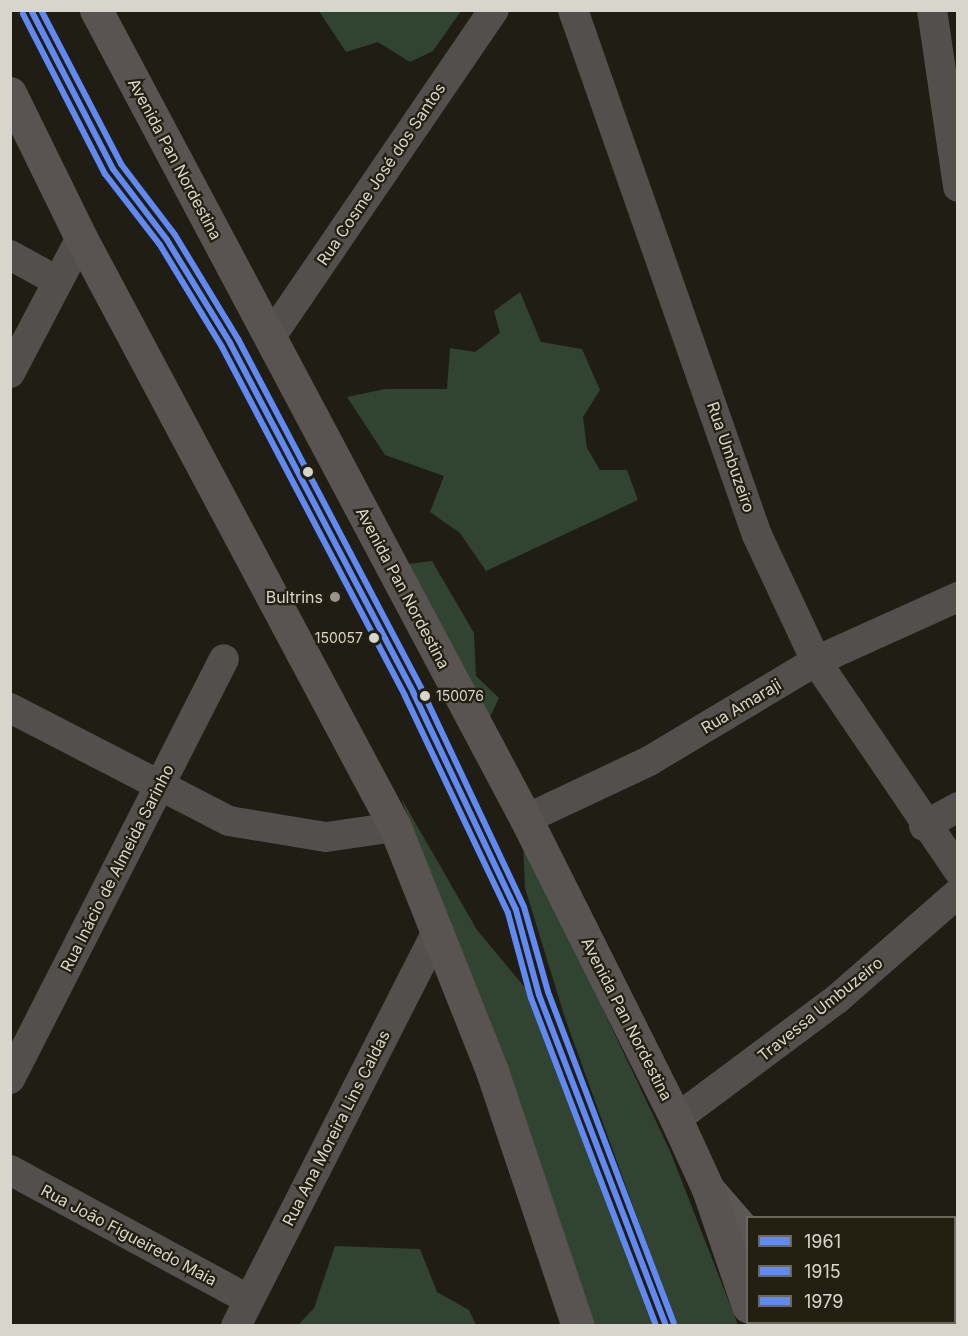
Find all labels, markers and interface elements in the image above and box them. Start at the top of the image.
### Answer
street label: Avenida Pan Nordestina [124,75,226,243]
street label: Rua Cosme José dos Santos [313,79,449,269]
street label: Rua Umbuzeiro [703,399,759,515]
unlabelled marker [302,466,314,478]
street label: Avenida Pan Nordestina [352,504,454,672]
place label: Bultrins [266,587,323,607]
marker: Bultrins [328,590,342,604]
place label: 150057 [315,630,363,646]
marker: 150057 [368,632,380,644]
street label: Rua Amaraji [697,675,785,737]
place label: 150076 [436,688,484,704]
marker: 150076 [419,690,431,702]
street label: Rua Inácio de Almeida Sarinho [56,761,178,975]
street label: Avenida Pan Nordestina [578,934,676,1104]
street label: Travessa Umbuzeiro [754,953,886,1065]
street label: Rua Ana Moreira Lins Caldas [278,1027,394,1229]
street label: Rua João Figueiredo Maia [38,1180,220,1290]
legend [746,1216,956,1324]
text: 1961 [804,1231,841,1252]
text: 1915 [804,1261,841,1282]
text: 1979 [804,1291,843,1312]

